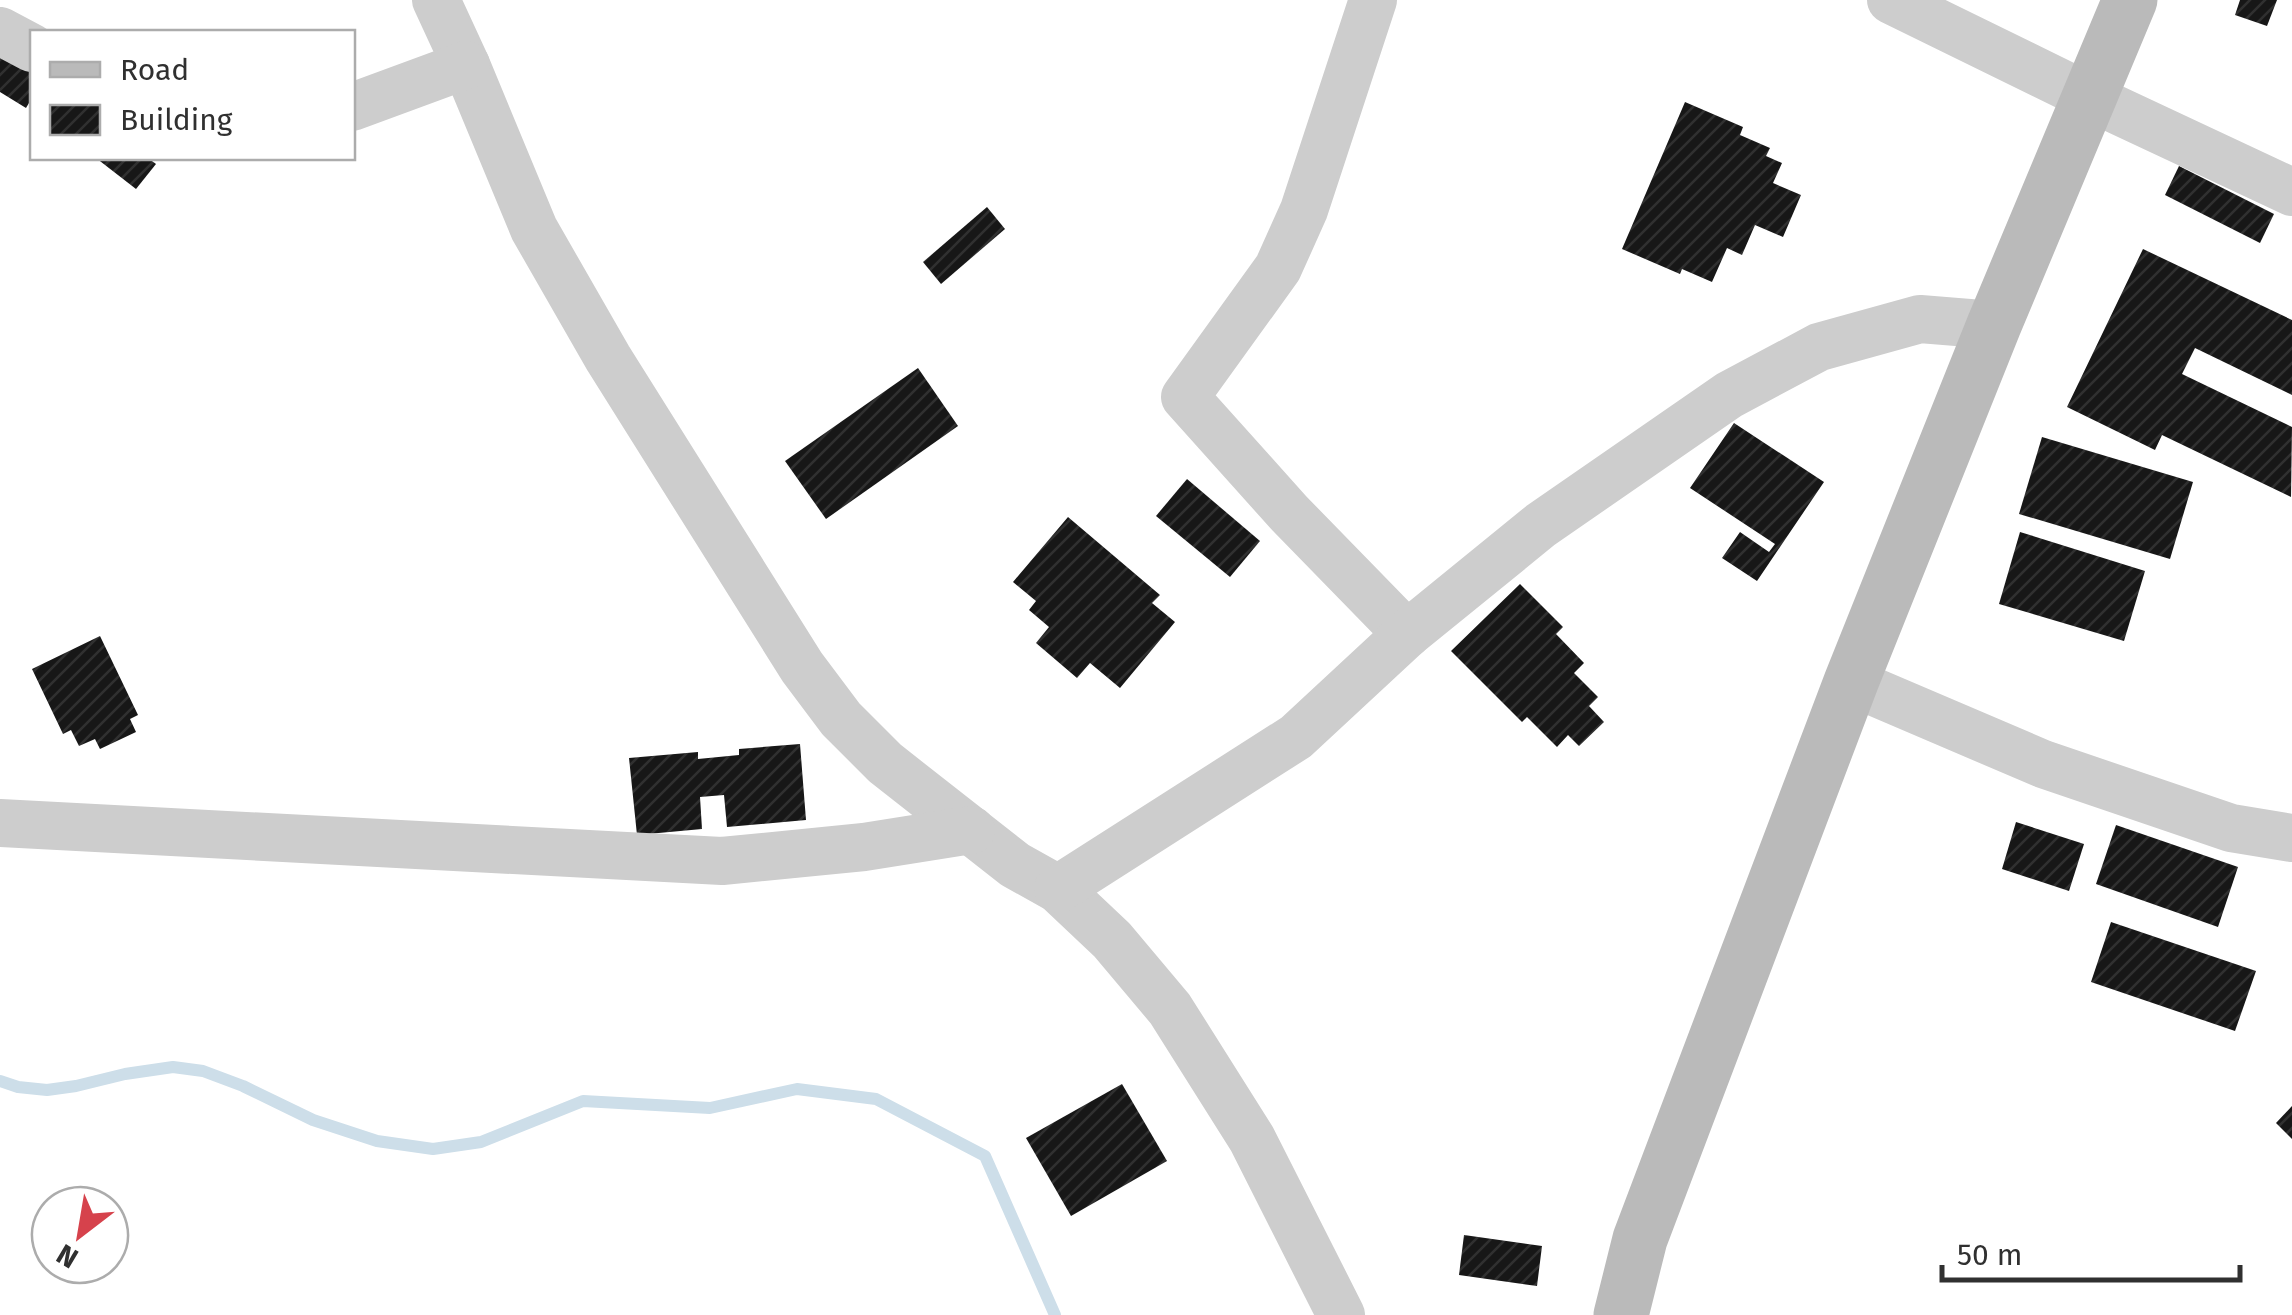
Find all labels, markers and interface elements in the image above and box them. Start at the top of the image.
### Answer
legend [30,30,355,160]
text: Road [120,52,189,88]
text: Building [120,102,233,138]
north arrow [30,1185,130,1285]
scale bar [1942,1220,2240,1282]
text: N [51,1237,84,1275]
text: 50 m [1957,1237,2022,1273]

